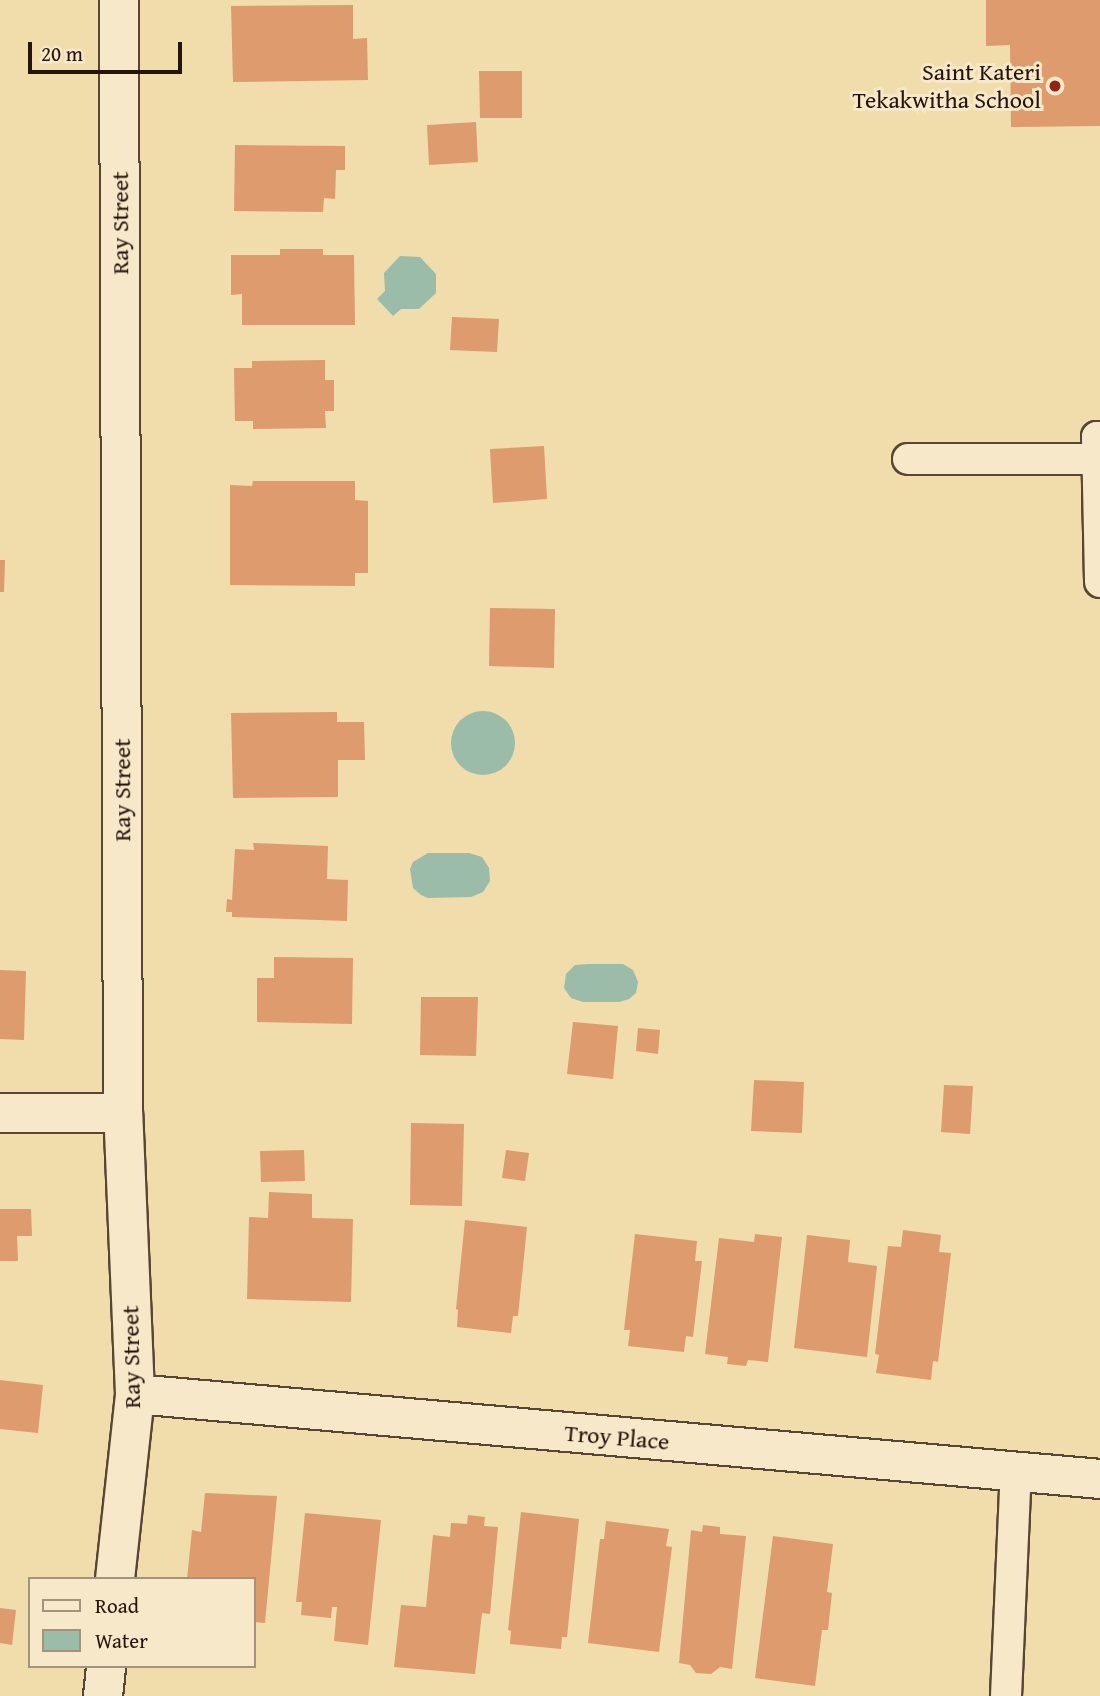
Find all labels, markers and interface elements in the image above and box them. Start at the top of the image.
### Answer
scale bar [32,28,186,72]
text: 20 m [41,38,83,69]
place label: Saint Kateri Tekakwitha School [852,58,1041,114]
marker: Saint Kateri Tekakwitha School [1047,78,1063,94]
street label: Ray Street [106,171,134,275]
street label: Ray Street [108,738,136,842]
street label: Ray Street [116,1305,146,1409]
street label: Troy Place [563,1418,671,1456]
legend [28,1577,256,1668]
text: Road [95,1590,139,1621]
text: Water [95,1625,148,1656]

